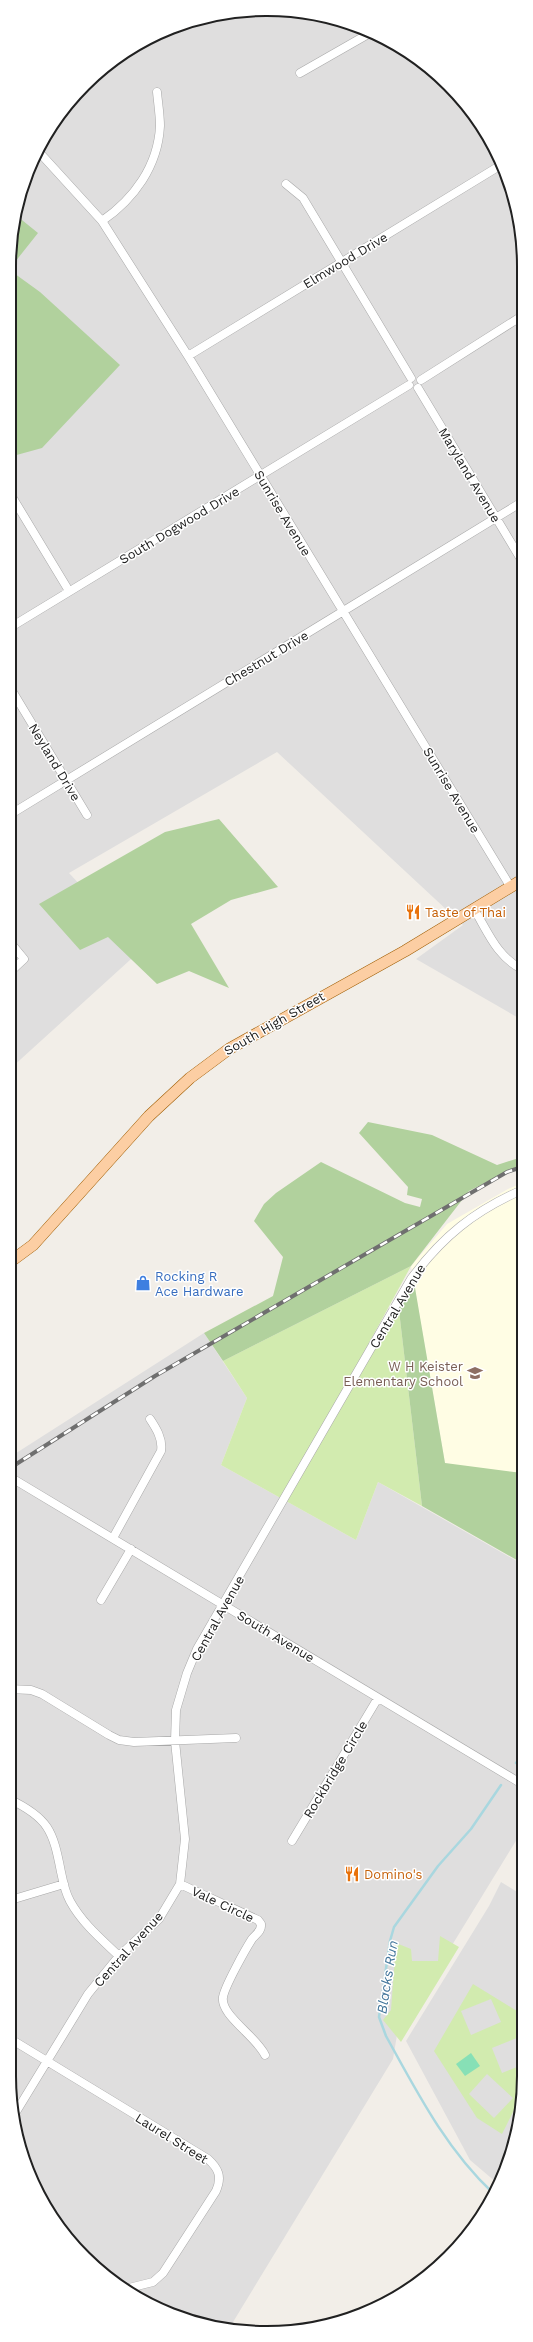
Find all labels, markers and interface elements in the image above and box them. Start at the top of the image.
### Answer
street label: Elmwood Drive [300,229,390,292]
street label: Maryland Avenue [435,425,504,525]
street label: Sunrise Avenue [251,468,314,559]
street label: South Dogwood Drive [117,484,242,567]
street label: Chestnut Drive [222,628,311,689]
street label: Neyland Drive [26,721,84,804]
street label: Sunrise Avenue [420,745,483,836]
restaurant icon: Taste of Thai [404,903,422,921]
place label: Taste of Thai [425,905,506,920]
street label: South High Street [221,988,328,1058]
street label: Central Avenue [366,1261,429,1351]
place label: Rocking R Ace Hardware [155,1269,243,1299]
shop icon: Rocking R Ace Hardware [134,1274,152,1292]
place label: W H Keister Elementary School [343,1359,463,1389]
school or university icon: W H Keister Elementary School [466,1364,484,1382]
street label: Central Avenue [188,1573,247,1664]
street label: South Avenue [234,1607,317,1665]
street label: Rockbridge Circle [300,1718,370,1821]
restaurant icon: Domino's [343,1865,361,1883]
place label: Domino's [364,1867,423,1882]
street label: Vale Circle [189,1883,256,1925]
street label: Central Avenue [91,1909,166,1990]
water label: Blacks Run [373,1939,401,2015]
street label: Laurel Street [133,2110,211,2167]

